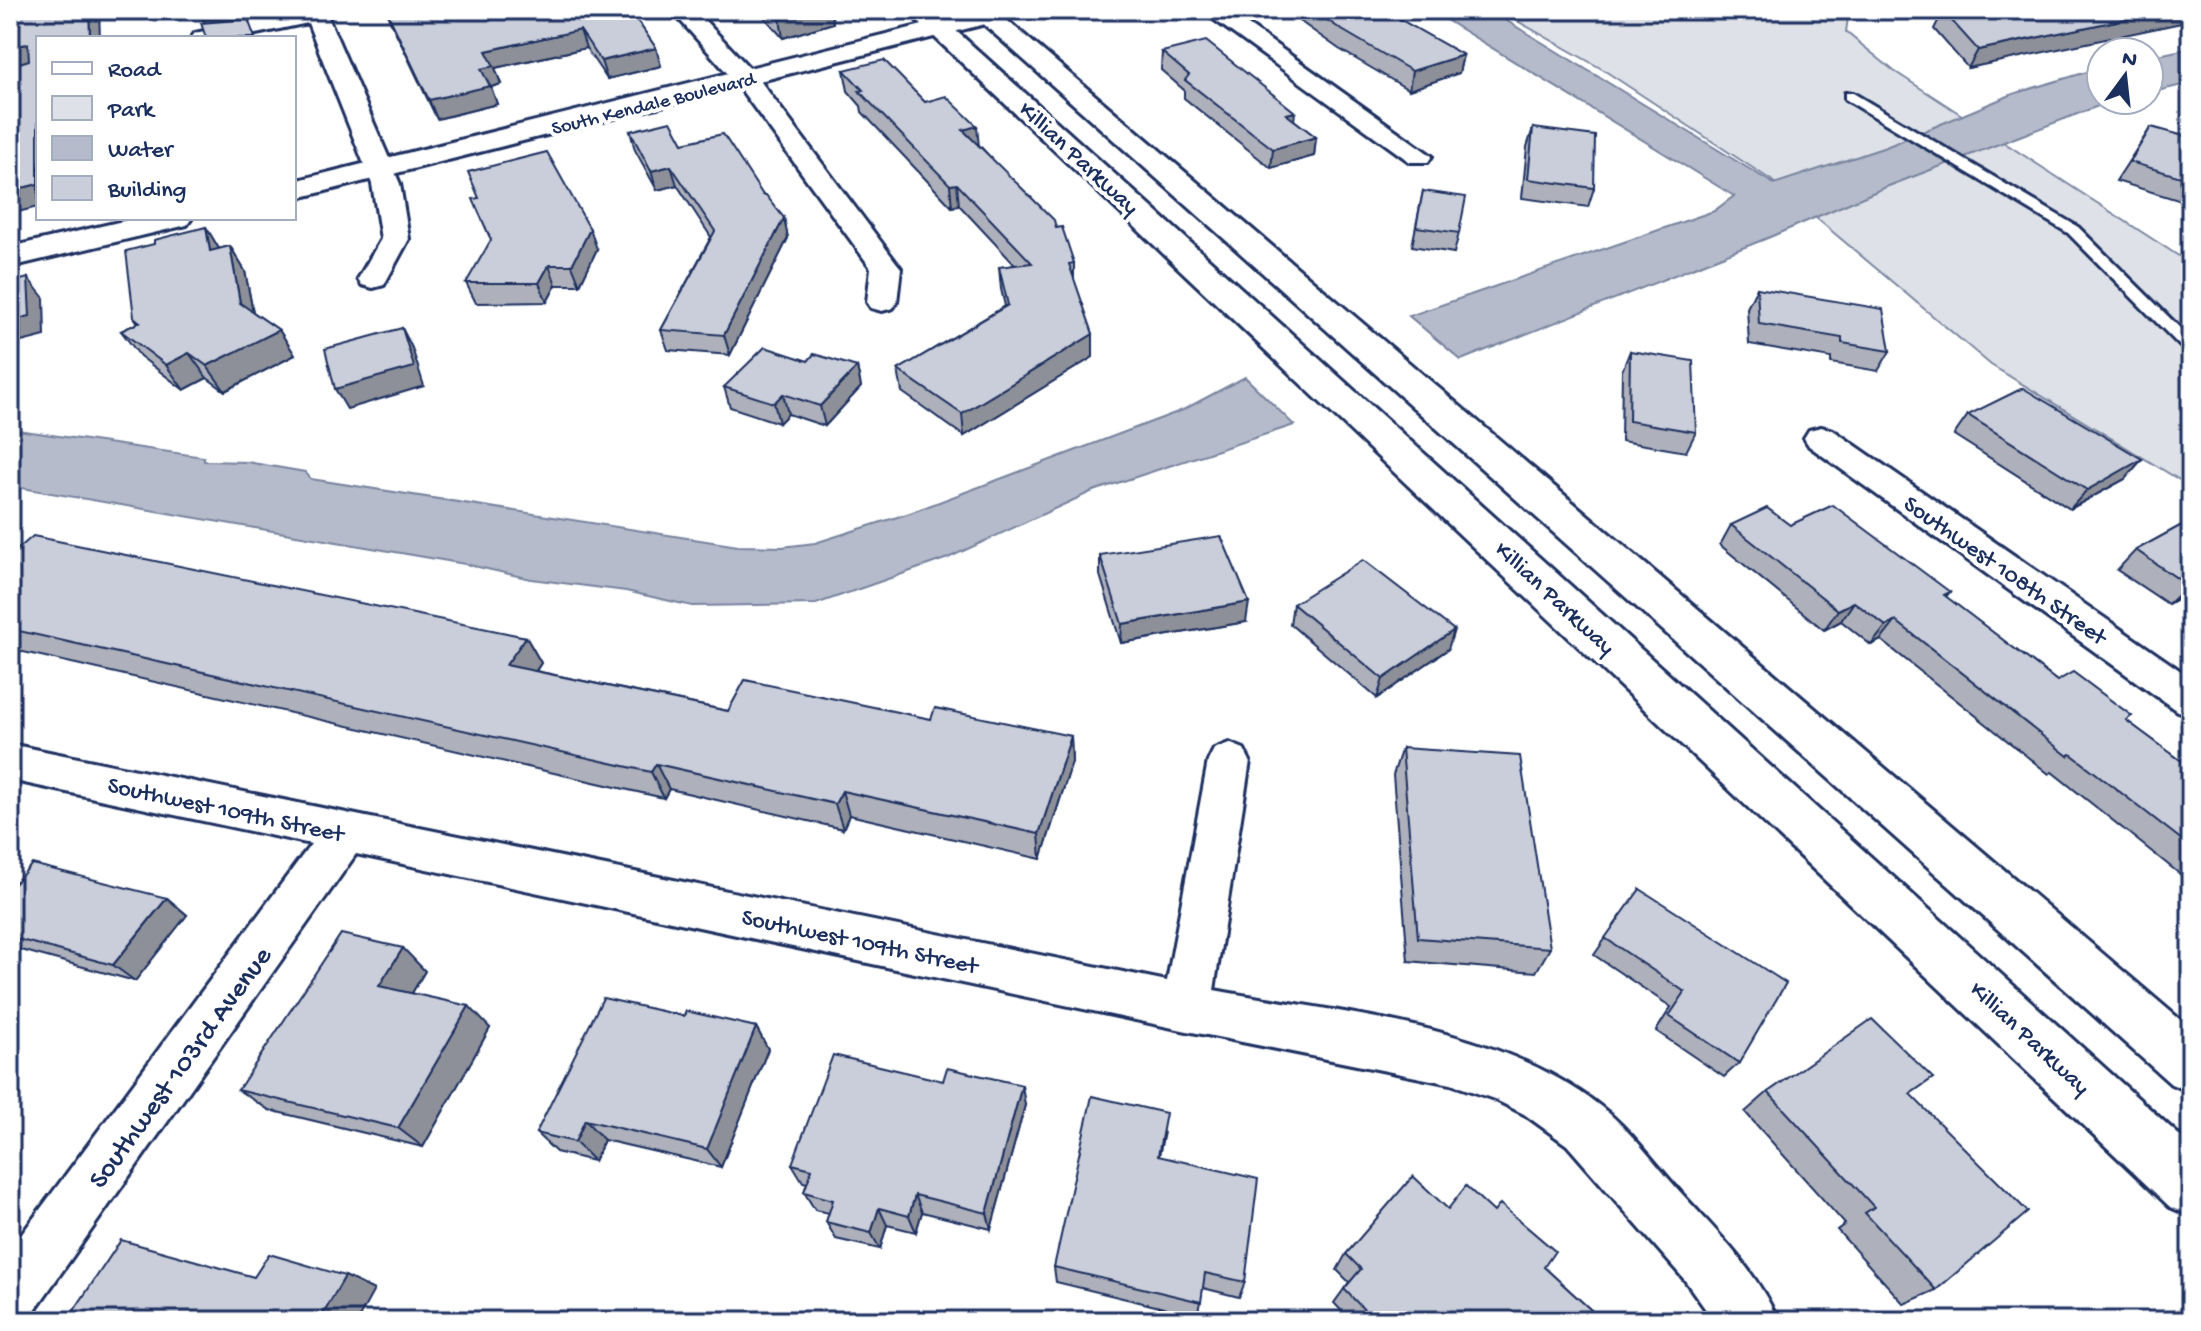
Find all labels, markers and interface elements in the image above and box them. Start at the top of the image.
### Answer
legend [36,36,296,220]
north arrow [2085,36,2165,116]
text: N [2119,46,2139,75]
text: Road [108,57,162,86]
street label: South Kendale Boulevard [550,68,760,142]
street label: Killian Parkway [1011,96,1144,223]
text: Park [107,97,156,126]
text: Water [108,137,175,166]
text: Building [107,177,186,206]
street label: Southwest 108th Street [1897,491,2113,654]
street label: Killian Parkway [1487,536,1620,663]
street label: Southwest 109th Street [105,772,348,851]
street label: Southwest 109th Street [739,904,982,983]
street label: Southwest 103rd Avenue [83,941,281,1196]
street label: Killian Parkway [1962,976,2095,1103]

